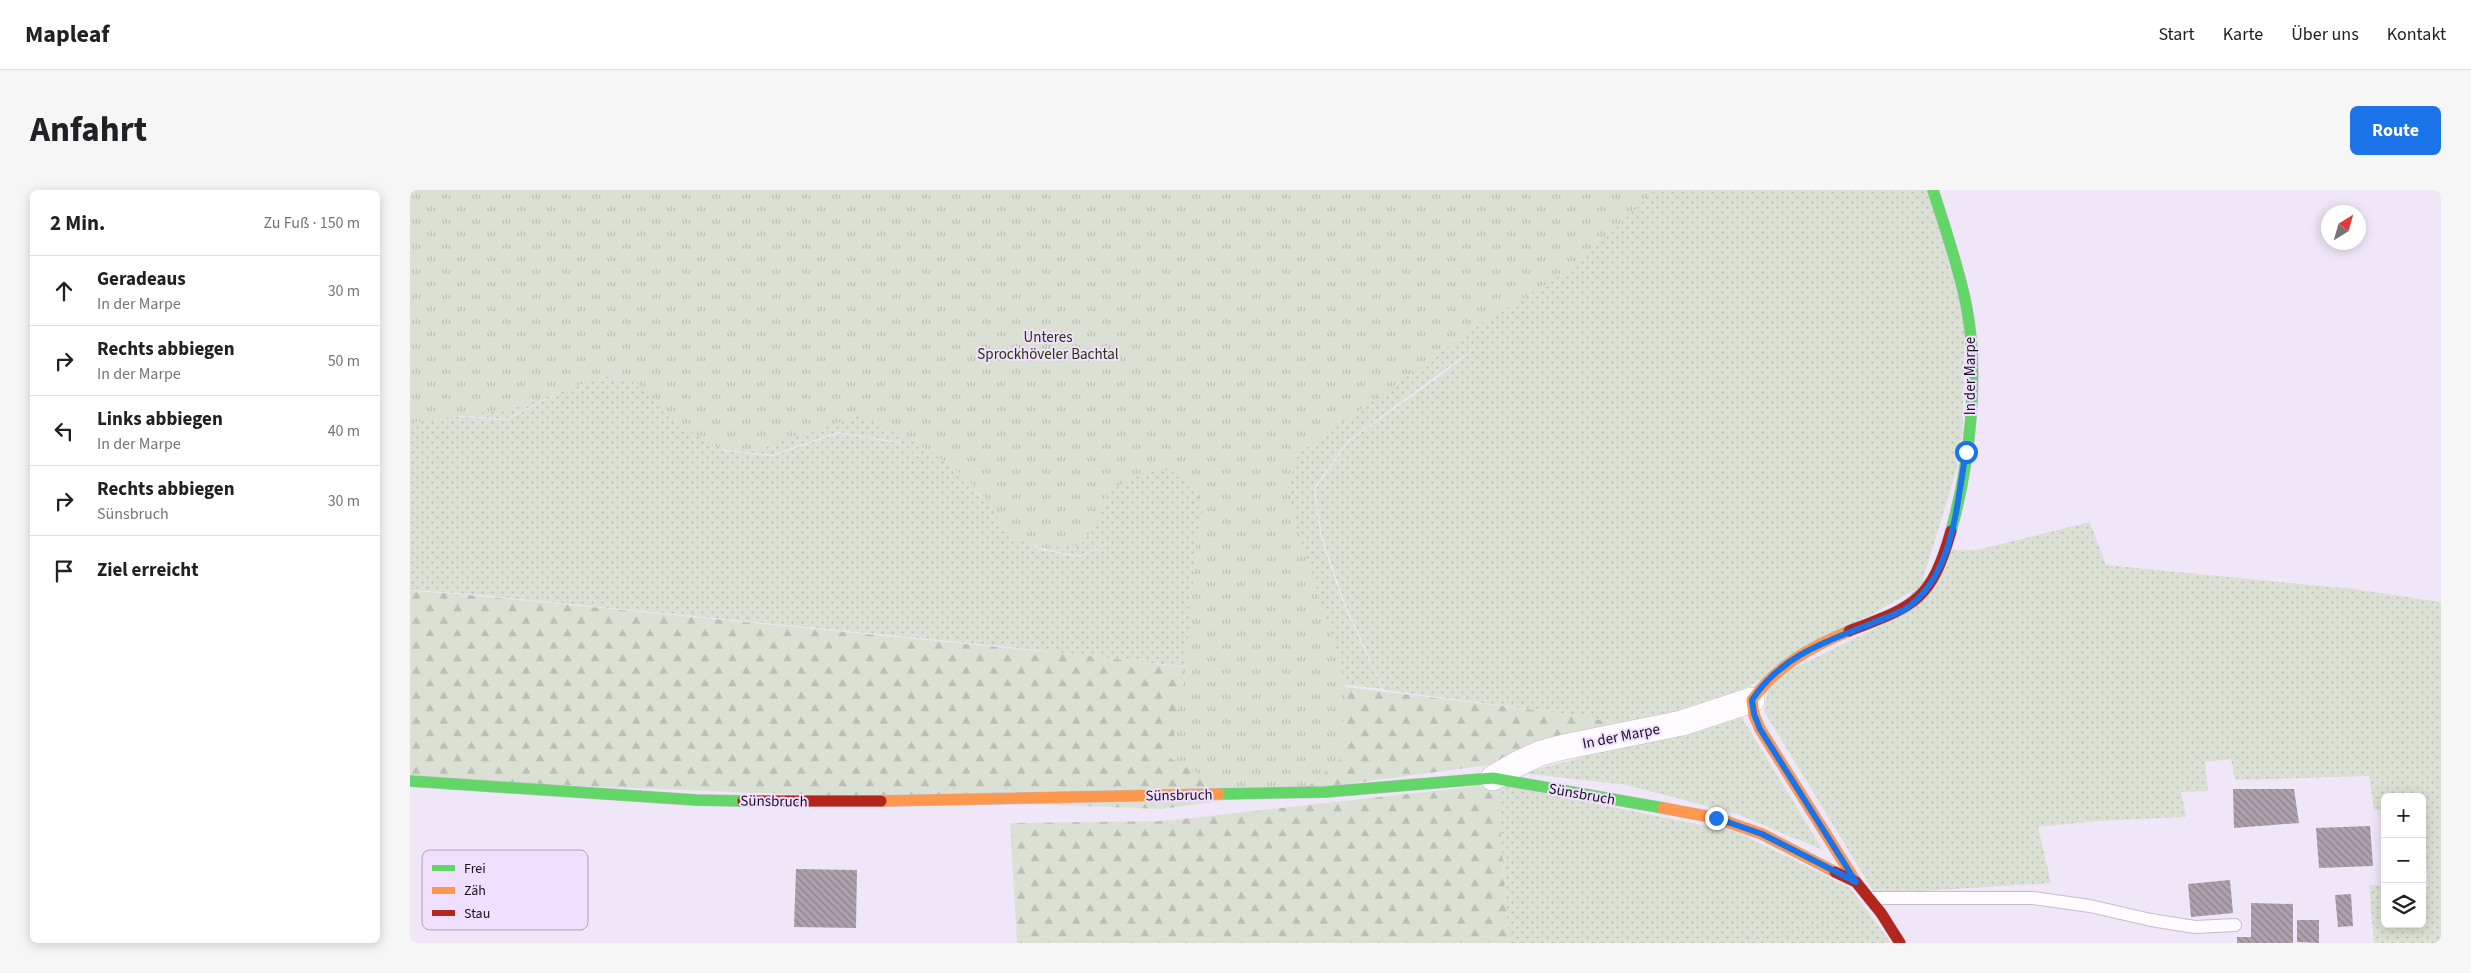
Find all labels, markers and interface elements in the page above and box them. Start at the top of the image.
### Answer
text: Mapleaf [25,17,110,52]
text: Start [2158,22,2195,47]
text: Karte [2223,22,2263,47]
text: Über uns [2291,22,2359,47]
text: Kontakt [2387,22,2446,47]
text: Anfahrt [30,105,147,155]
button: Route [2350,106,2441,155]
north arrow [2321,205,2366,250]
text: 2 Min. [50,208,105,238]
text: Zu Fuß · 150 m [264,212,360,234]
text: Geradeaus [97,266,186,293]
icon: ahead [50,277,78,305]
text: 30 m [328,280,360,302]
text: In der Marpe [97,293,181,315]
park label: Unteres Sprockhöveler Bachtal [977,327,1119,365]
text: Rechts abbiegen [97,336,235,363]
street label: In der Marpe [1960,337,1981,415]
icon: right [50,347,78,375]
text: 50 m [328,350,360,372]
text: In der Marpe [97,363,181,385]
text: Links abbiegen [97,406,223,433]
icon: left [50,417,78,445]
text: 40 m [328,420,360,442]
text: In der Marpe [97,433,181,455]
route start [1955,441,1978,464]
text: Rechts abbiegen [97,476,235,503]
icon: right [50,487,78,515]
text: 30 m [328,490,360,512]
text: Sünsbruch [97,503,169,525]
icon: arrive [50,557,78,585]
text: Ziel erreicht [97,557,198,584]
street label: In der Marpe [1581,719,1662,754]
street label: Sünsbruch [1547,778,1617,811]
street label: Sünsbruch [1145,784,1213,807]
street label: Sünsbruch [740,790,808,813]
map controls [2381,793,2426,928]
button: + [2381,793,2426,838]
route end [1705,807,1728,830]
button: − [2381,838,2426,883]
legend [422,850,588,930]
text: Frei [464,859,486,879]
text: Zäh [464,881,486,901]
button: layers [2381,883,2426,928]
text: Stau [464,904,490,924]

